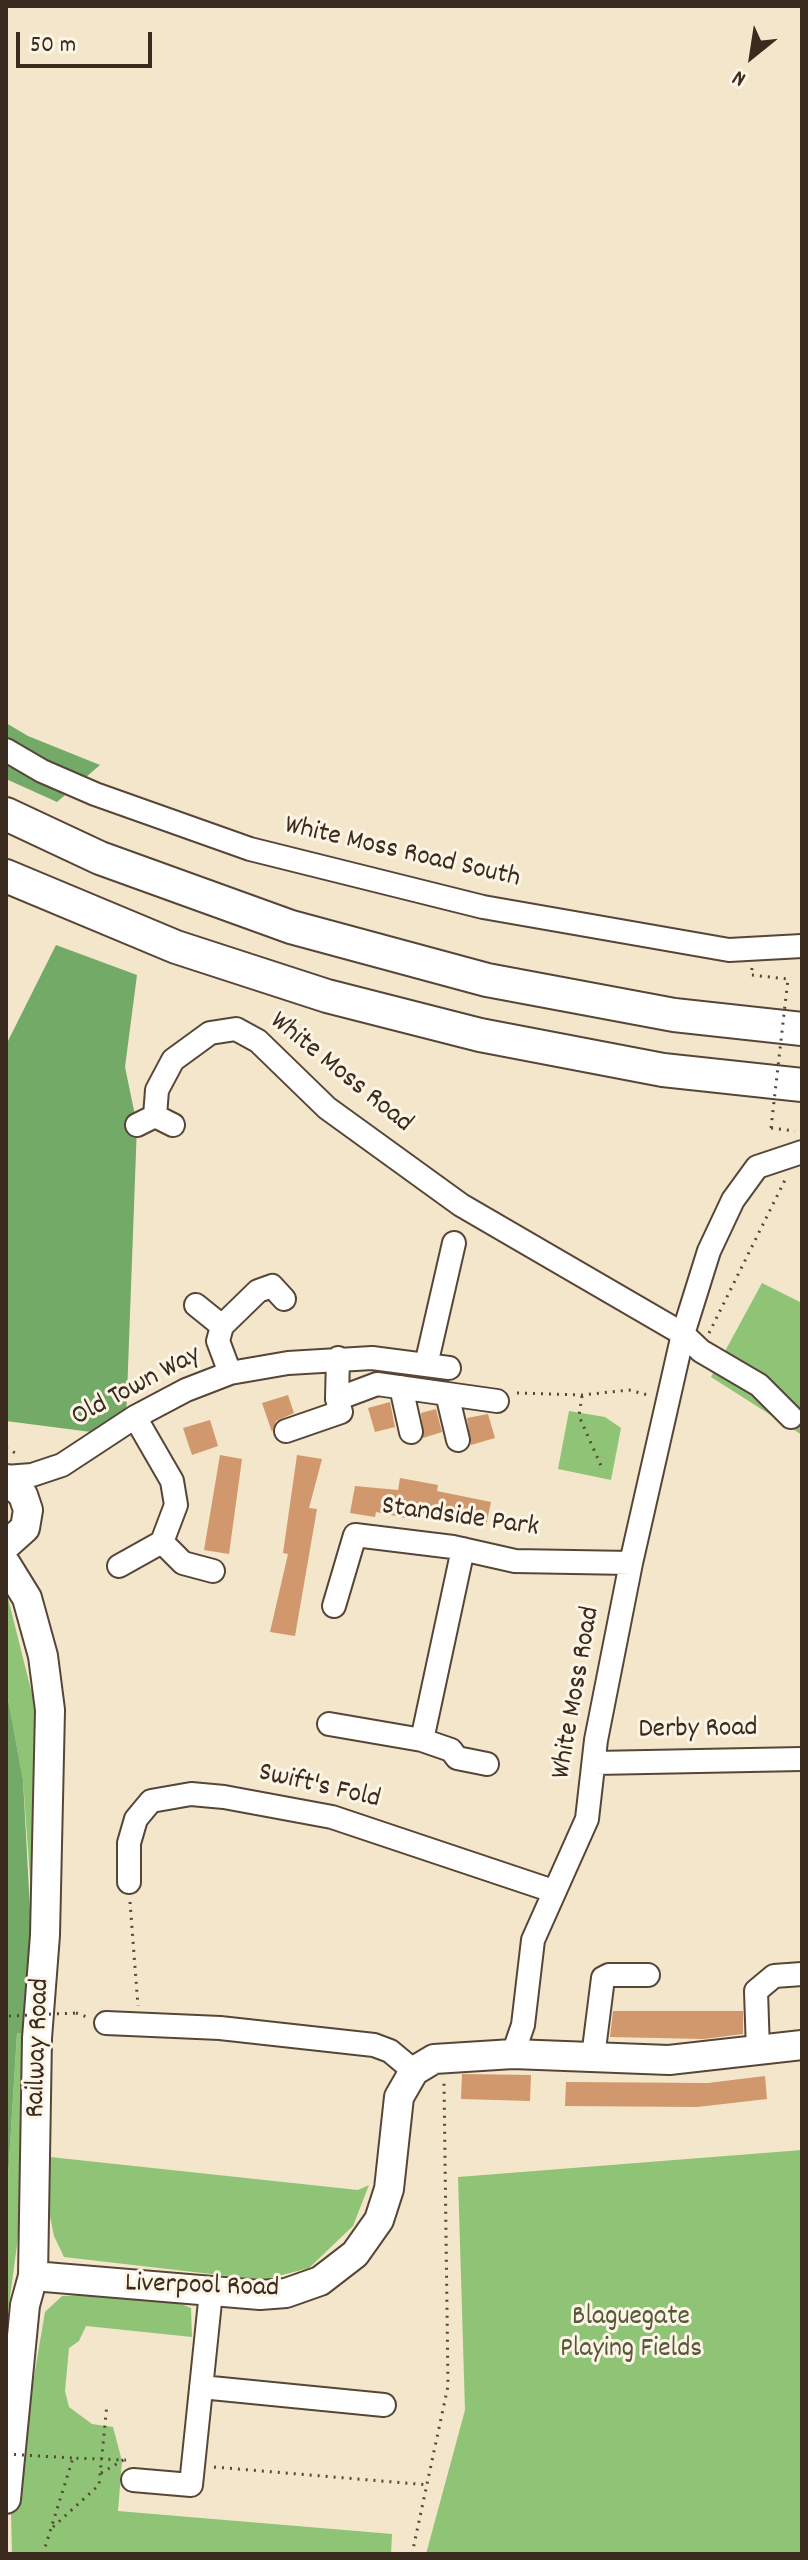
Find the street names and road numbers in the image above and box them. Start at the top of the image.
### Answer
street label: White Moss Road South [281,811,523,897]
street label: White Moss Road [262,1006,418,1142]
street label: Old Town Way [67,1340,207,1436]
street label: Standside Park [379,1491,541,1547]
street label: White Moss Road [546,1604,610,1782]
street label: Derby Road [638,1713,758,1749]
street label: Swift's Fold [255,1758,383,1818]
street label: Railway Road [21,1978,59,2118]
street label: Liverpool Road [124,2269,280,2307]

